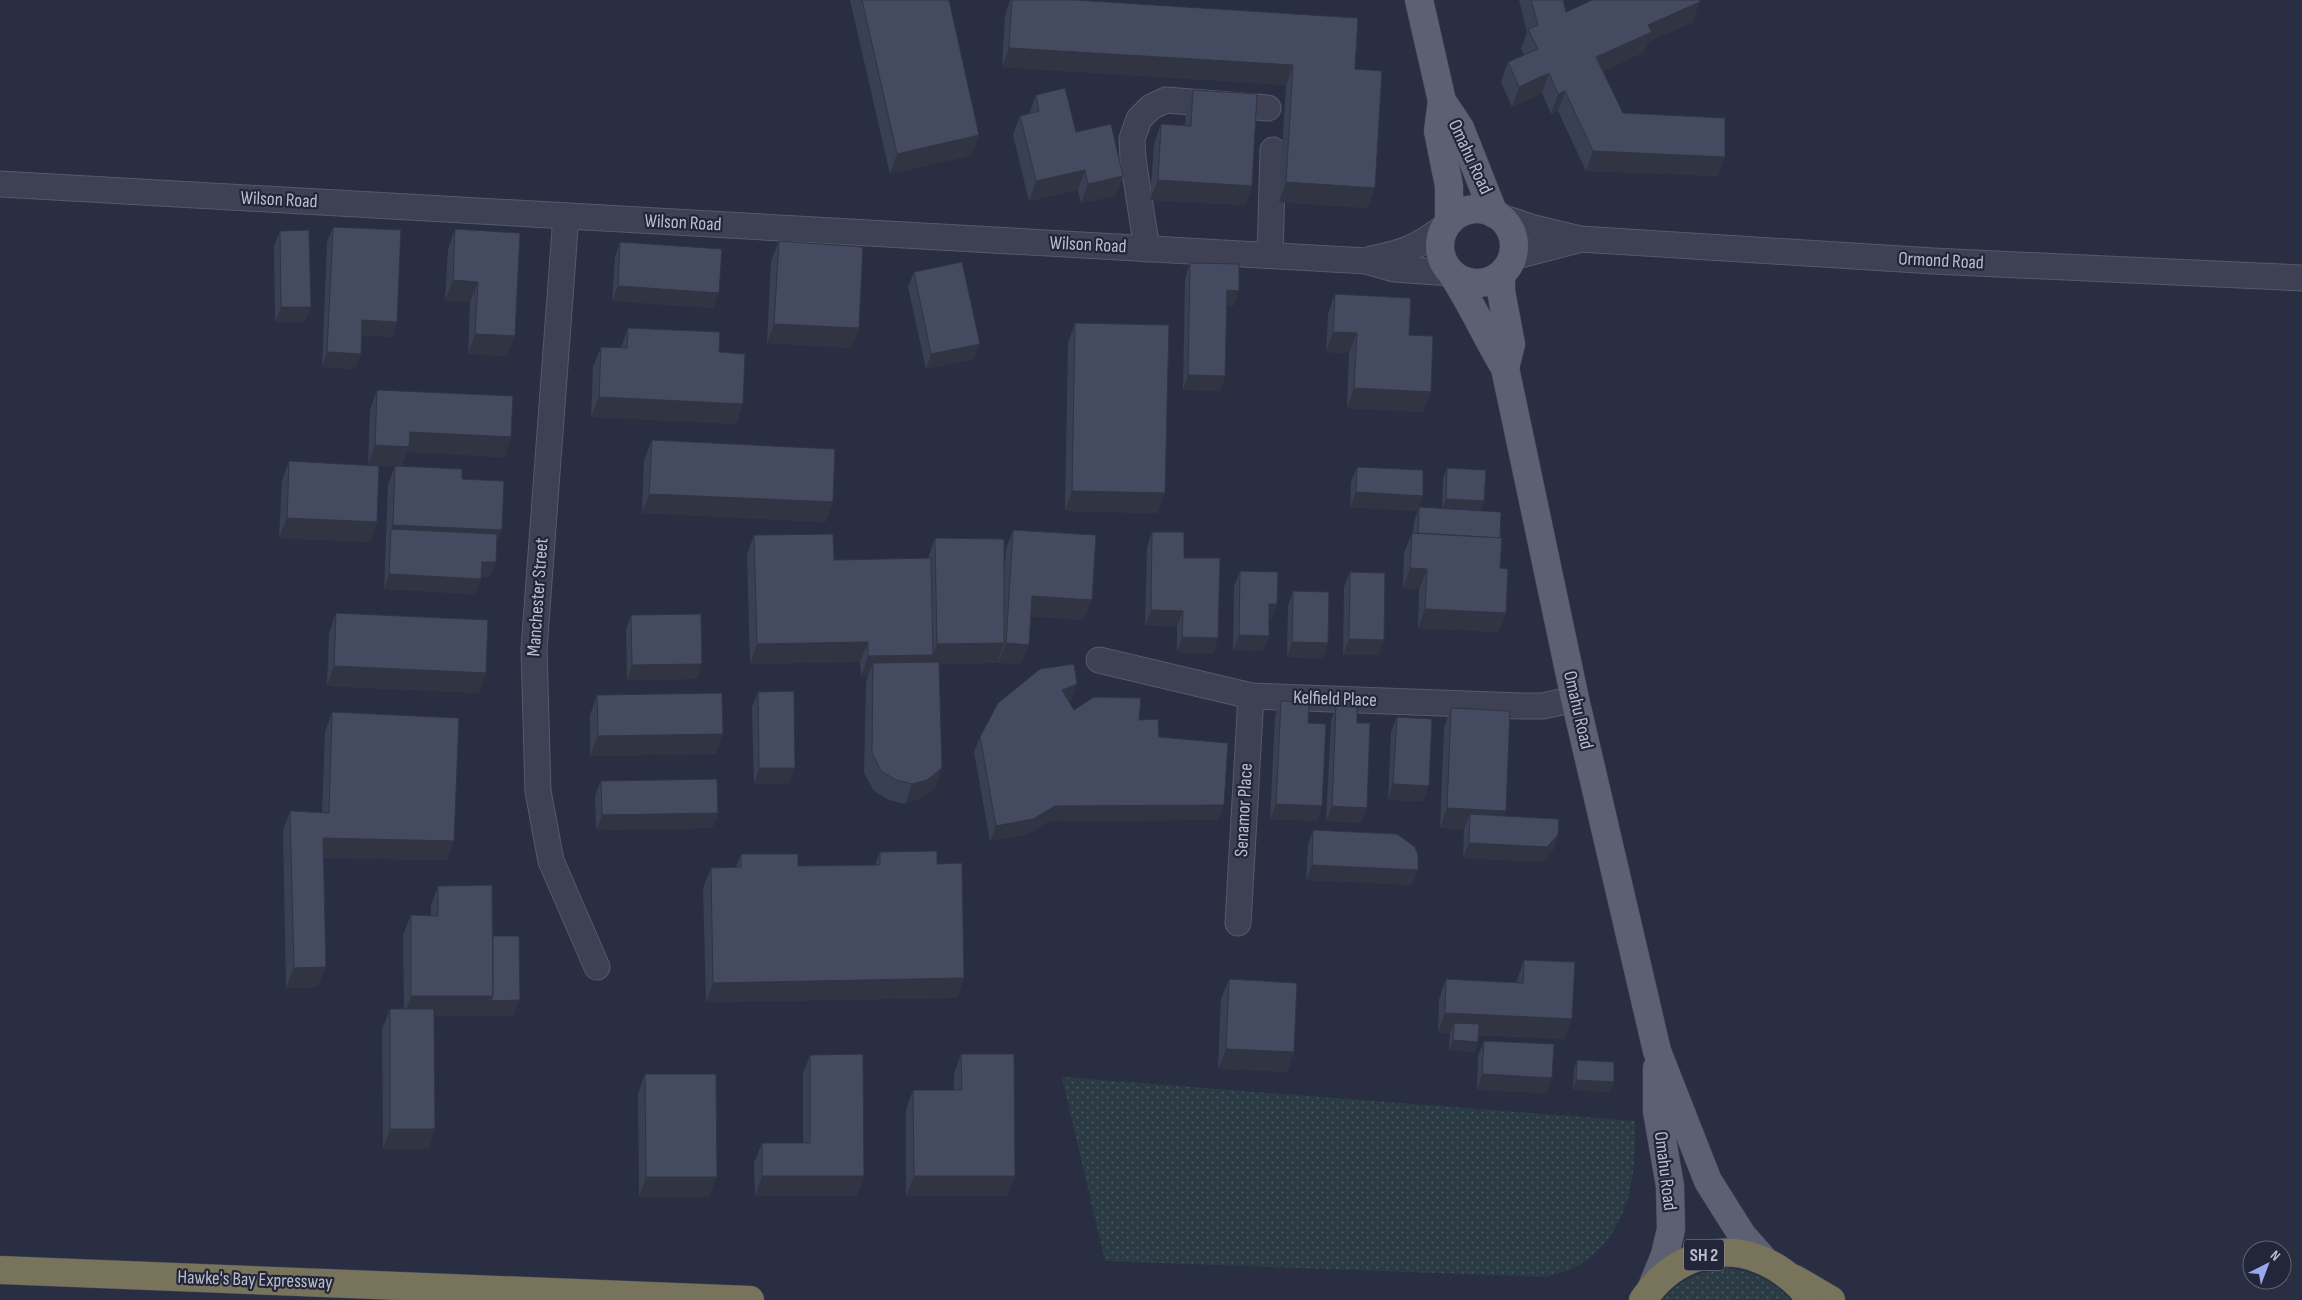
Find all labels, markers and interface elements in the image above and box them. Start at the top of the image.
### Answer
street label: Omahu Road [1443,116,1497,198]
street label: Wilson Road [240,187,318,213]
street label: Wilson Road [644,210,722,236]
street label: Wilson Road [1049,232,1127,258]
street label: Ormond Road [1898,247,1984,275]
street label: Manchester Street [522,537,554,657]
street label: Omahu Road [1558,669,1598,751]
street label: Kelfield Place [1293,686,1377,712]
street label: Senamor Place [1230,763,1258,857]
street label: Omahu Road [1649,1130,1681,1212]
road number: SH 2 [1684,1240,1724,1270]
north arrow [2242,1240,2292,1290]
text: N [2267,1247,2284,1265]
street label: Hawke's Bay Expressway [177,1266,334,1294]

